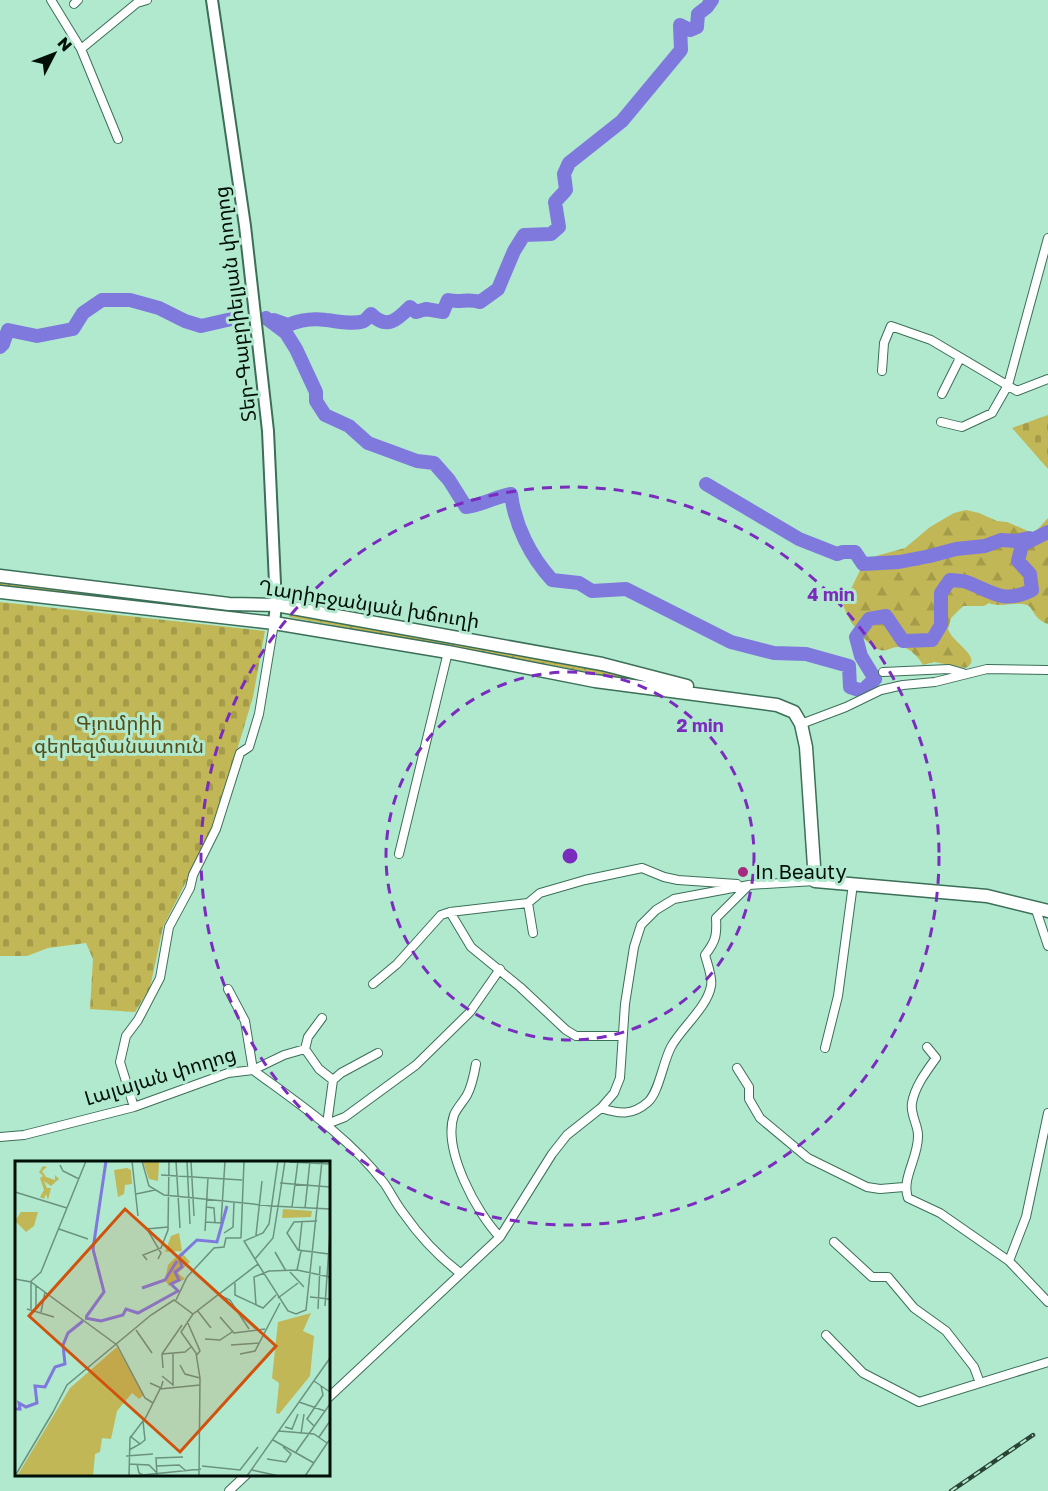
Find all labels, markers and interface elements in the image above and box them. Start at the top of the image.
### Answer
north arrow [24,24,84,84]
text: N [54,33,77,55]
street label: Տեր-Գաբրիելյան փողոց [208,185,261,423]
street label: Ղարիբջանյան խճուղի [257,574,481,633]
text: 4 min [807,583,855,605]
park label: Գյումրիի գերեզմանատուն [34,710,204,758]
text: 2 min [676,714,724,736]
centre of rings [560,846,580,866]
place label: In Beauty [755,859,847,883]
marker: In Beauty [736,865,750,879]
street label: Լալայան փողոց [81,1041,239,1110]
inset map [15,1161,330,1476]

